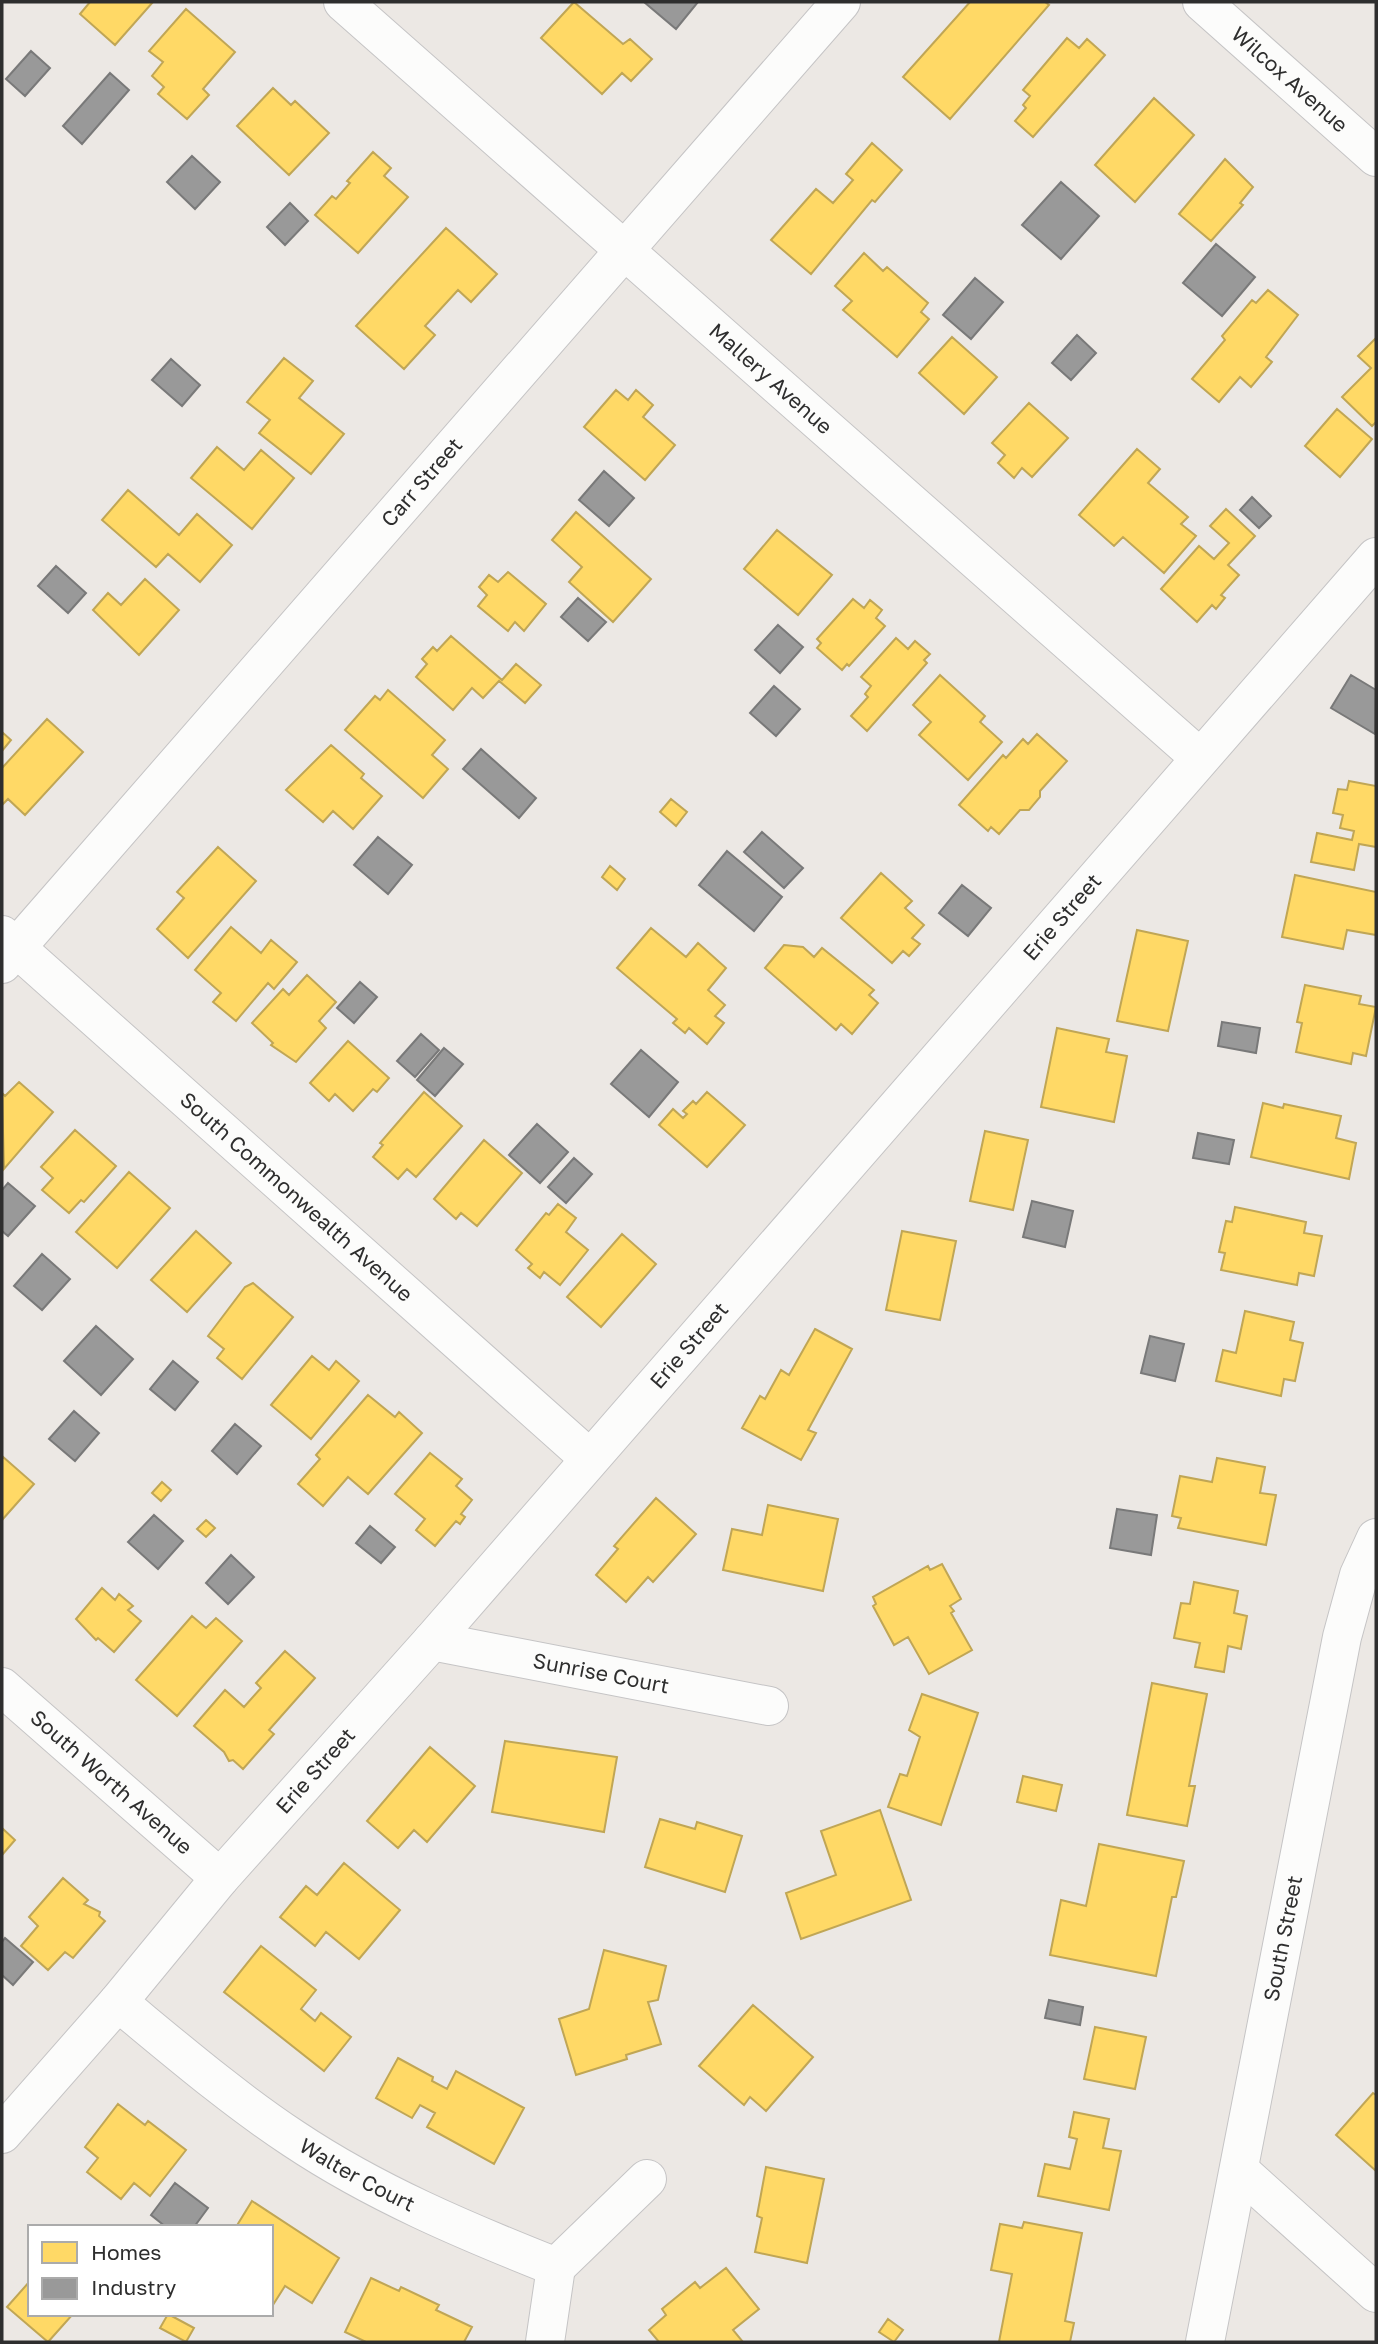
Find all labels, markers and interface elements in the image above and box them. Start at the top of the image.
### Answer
street label: Wilcox Avenue [1227,20,1354,138]
street label: Mallery Avenue [704,317,838,439]
street label: Carr Street [375,432,467,532]
street label: Erie Street [1017,868,1106,965]
street label: South Commonwealth Avenue [175,1086,418,1307]
street label: Erie Street [644,1296,733,1394]
street label: Sunrise Court [531,1647,671,1698]
street label: South Worth Avenue [25,1704,198,1860]
street label: Erie Street [270,1722,360,1819]
street label: South Street [1257,1873,1307,2003]
street label: Walter Court [295,2132,419,2217]
legend [28,2225,273,2316]
text: Homes [91,2239,161,2265]
text: Industry [91,2274,176,2300]

